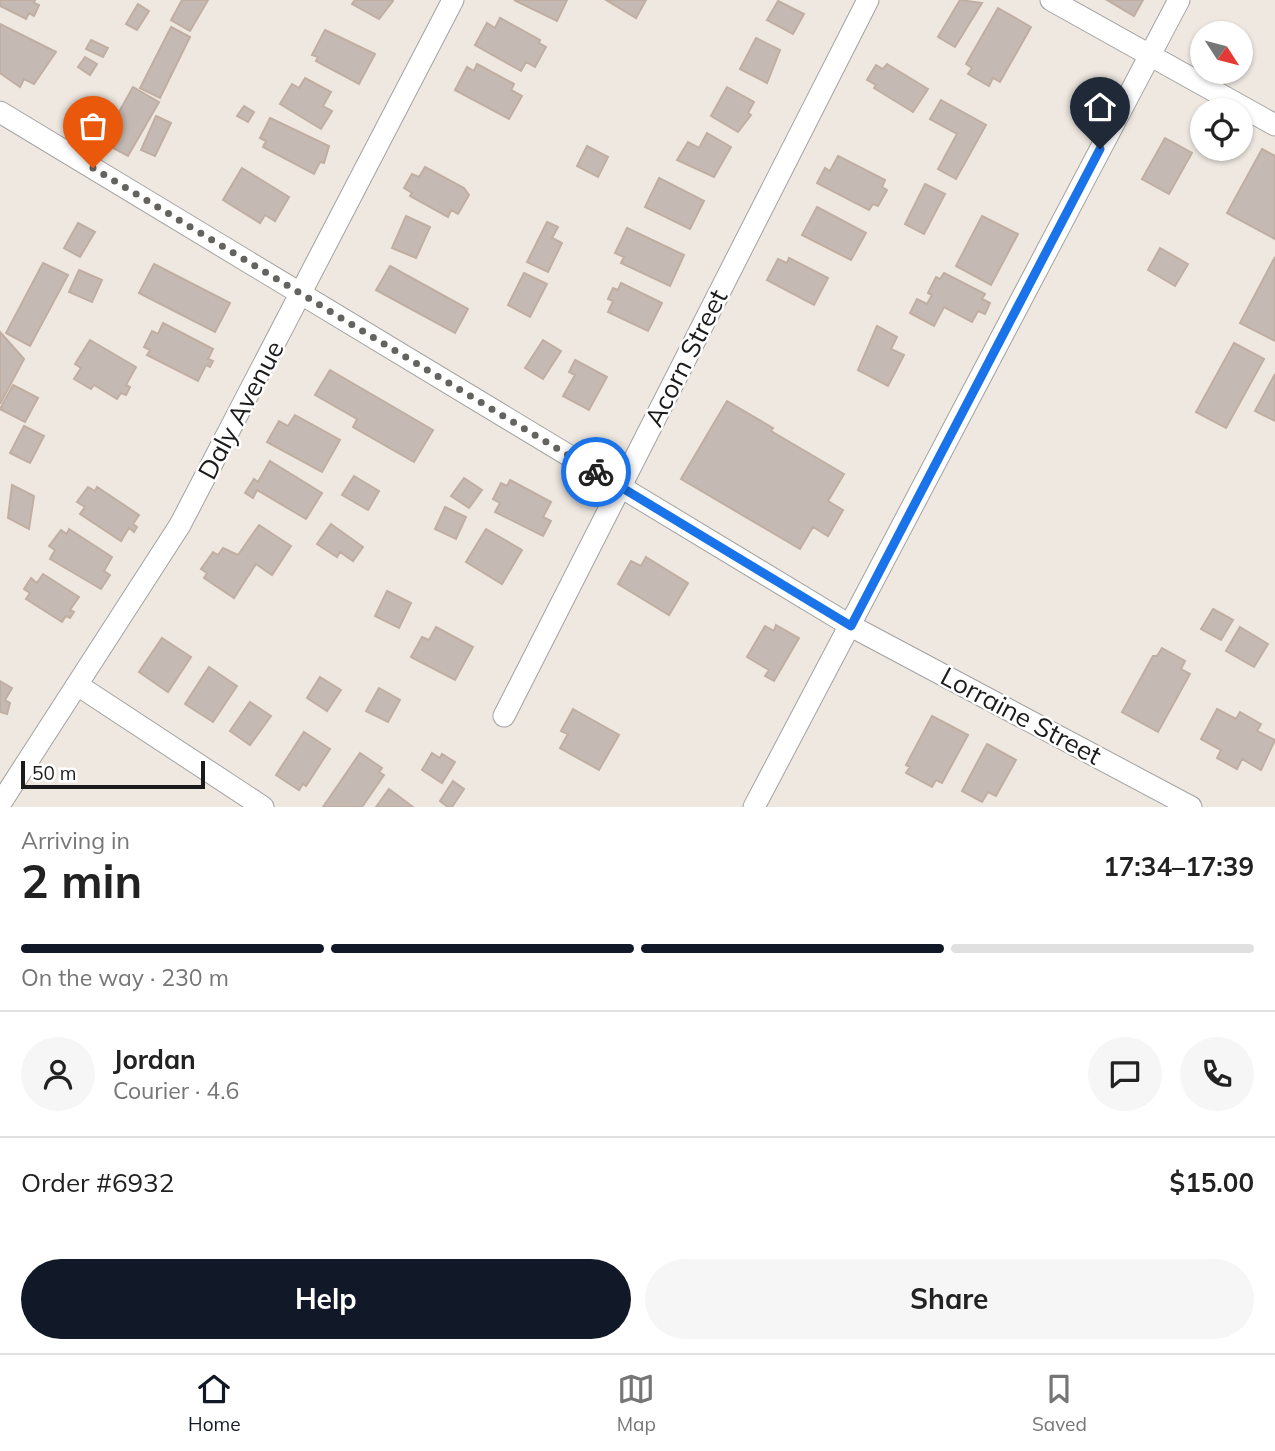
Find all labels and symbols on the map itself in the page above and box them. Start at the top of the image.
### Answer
north arrow [1190,21,1253,84]
pin [1070,77,1130,149]
pin [63,96,123,168]
street label: Acorn Street [637,284,734,432]
street label: Daly Avenue [190,335,291,485]
courier [561,437,631,507]
street label: Lorraine Street [935,659,1107,772]
scale bar [21,758,205,790]

